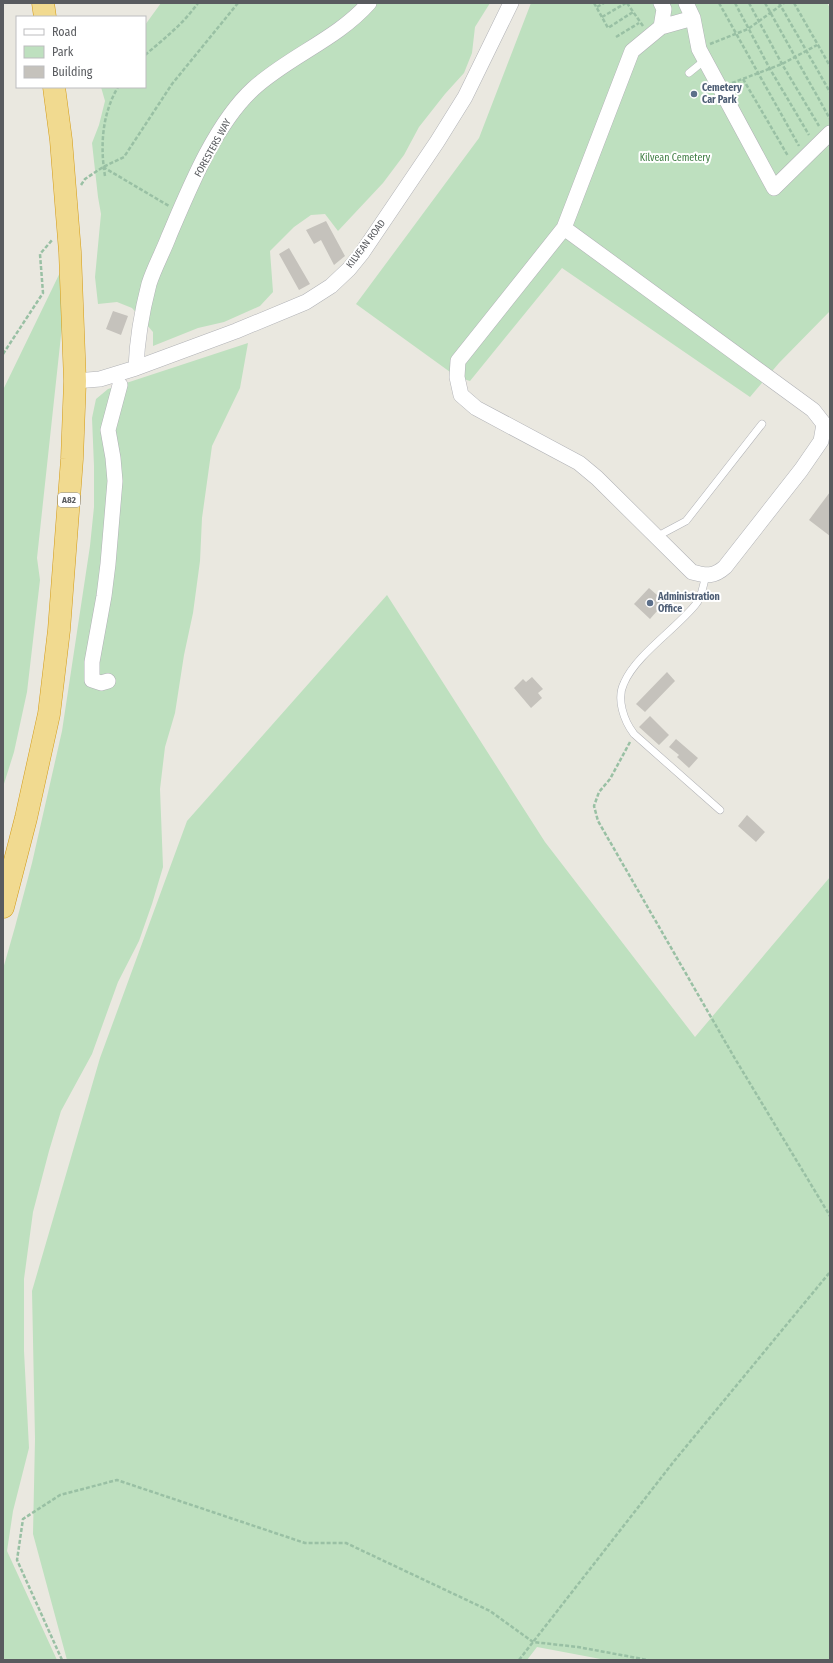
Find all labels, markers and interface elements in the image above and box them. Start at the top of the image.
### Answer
legend [16,16,146,88]
text: Road [52,25,77,39]
text: Park [52,45,74,59]
text: Building [52,65,93,79]
place label: Cemetery Car Park [702,82,742,106]
marker: Cemetery Car Park [689,89,699,99]
street label: FORESTERS WAY [192,117,234,179]
park label: Kilvean Cemetery [640,152,711,164]
street label: KILVEAN ROAD [344,217,388,271]
road number: A82 [58,493,80,507]
place label: Administration Office [657,591,720,615]
marker: Administration Office [645,598,655,608]

